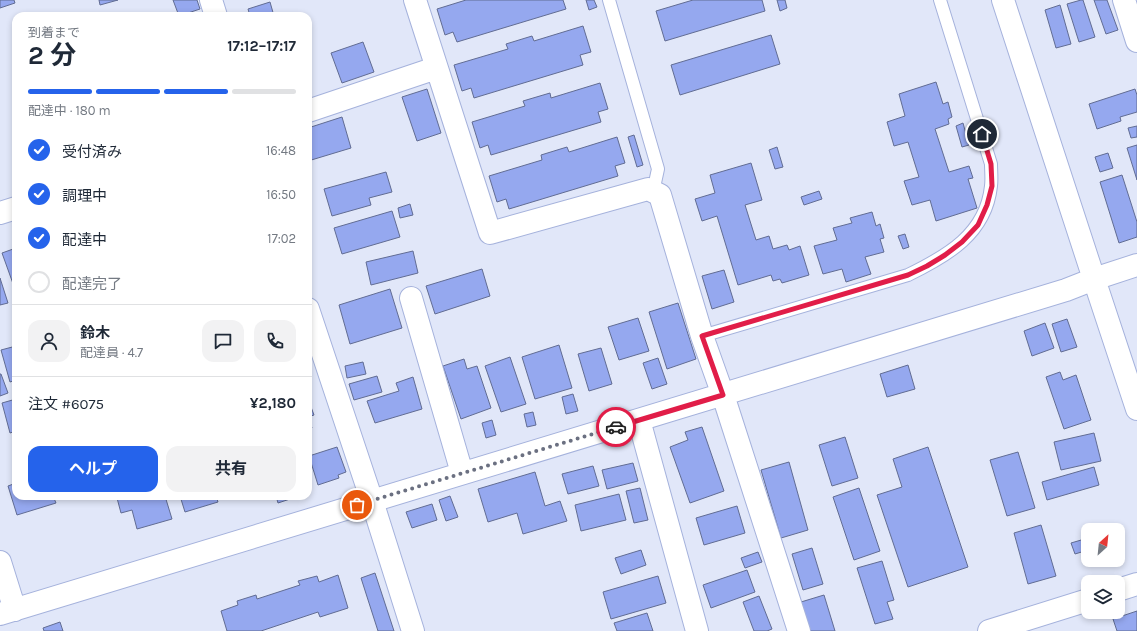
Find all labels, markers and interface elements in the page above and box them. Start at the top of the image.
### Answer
text: 到着まで [28,25,80,40]
text: 17:12–17:17 [227,37,296,55]
text: 2 分 [28,40,76,71]
text: 配達中 · 180 m [28,103,111,118]
pin [965,117,999,151]
icon: home [971,123,993,145]
icon: check [28,139,50,161]
text: 受付済み [62,143,122,161]
text: 16:48 [266,143,296,158]
icon: check [28,183,50,205]
text: 調理中 [62,187,107,205]
text: 16:50 [266,187,296,202]
icon: check [28,227,50,249]
text: 配達中 [62,231,107,249]
text: 17:02 [267,231,296,246]
text: 配達完了 [62,275,122,293]
button: person [28,320,70,362]
button: chat [202,320,244,362]
button: phone [254,320,296,362]
text: 鈴木 [80,324,110,342]
text: 配達員 · 4.7 [80,345,143,360]
text: ¥2,180 [250,394,296,412]
text: 注文 #6075 [28,395,104,413]
courier [596,407,636,447]
icon: car [605,416,627,438]
button: ヘルプ [28,446,158,492]
button: 共有 [166,446,296,492]
pin [340,488,374,522]
icon: bag [346,494,368,516]
north arrow [1081,523,1125,567]
map controls [1081,523,1125,619]
button: layers [1081,575,1125,619]

